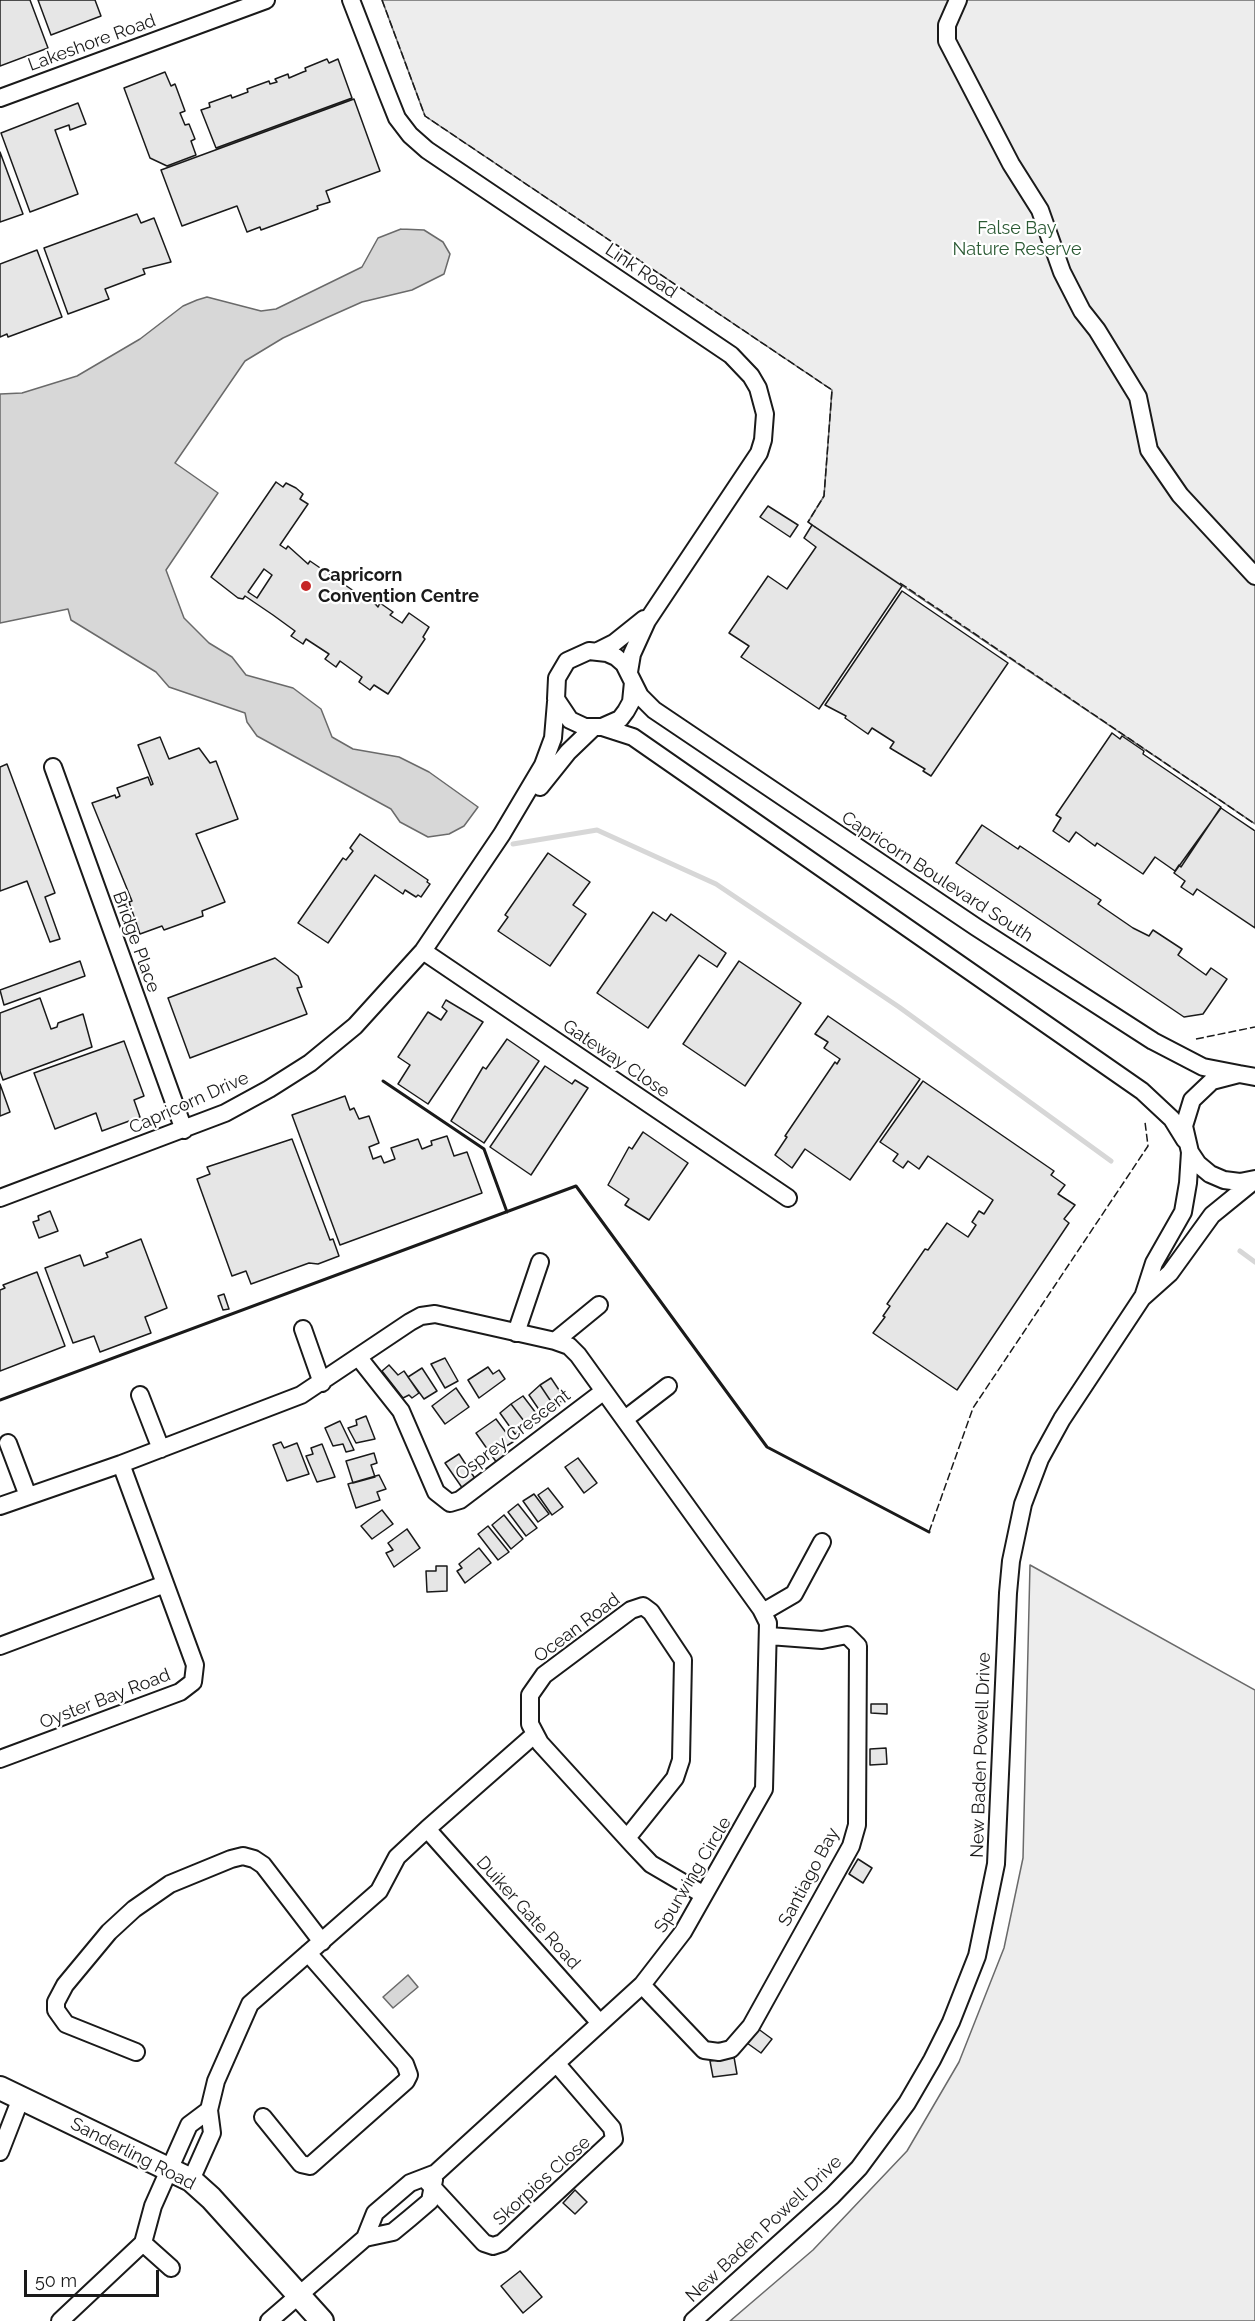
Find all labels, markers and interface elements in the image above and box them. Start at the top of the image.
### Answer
street label: Lakeshore Road [25,10,159,76]
park label: False Bay Nature Reserve [953,218,1081,260]
street label: Link Road [601,239,681,303]
place label: Capricorn Convention Centre [318,565,479,608]
marker: Capricorn Convention Centre [299,579,313,593]
street label: Capricorn Boulevard South [837,807,1037,947]
street label: Bridge Place [108,889,164,995]
street label: Gateway Close [558,1015,674,1103]
street label: Capricorn Drive [126,1067,252,1139]
street label: Osprey Crescent [451,1385,575,1485]
street label: Ocean Road [530,1589,624,1667]
street label: New Baden Powell Drive [967,1652,995,1858]
street label: Oyster Bay Road [37,1664,173,1734]
street label: Spurwing Circle [650,1813,736,1937]
street label: Santiago Bay [774,1824,844,1930]
street label: Duiker Gate Road [472,1852,584,1974]
street label: Sanderling Road [67,2113,199,2195]
street label: Skorpios Close [489,2132,595,2230]
street label: New Baden Powell Drive [681,2151,847,2307]
scale bar [27,2258,162,2296]
text: 50 m [35,2270,77,2291]

